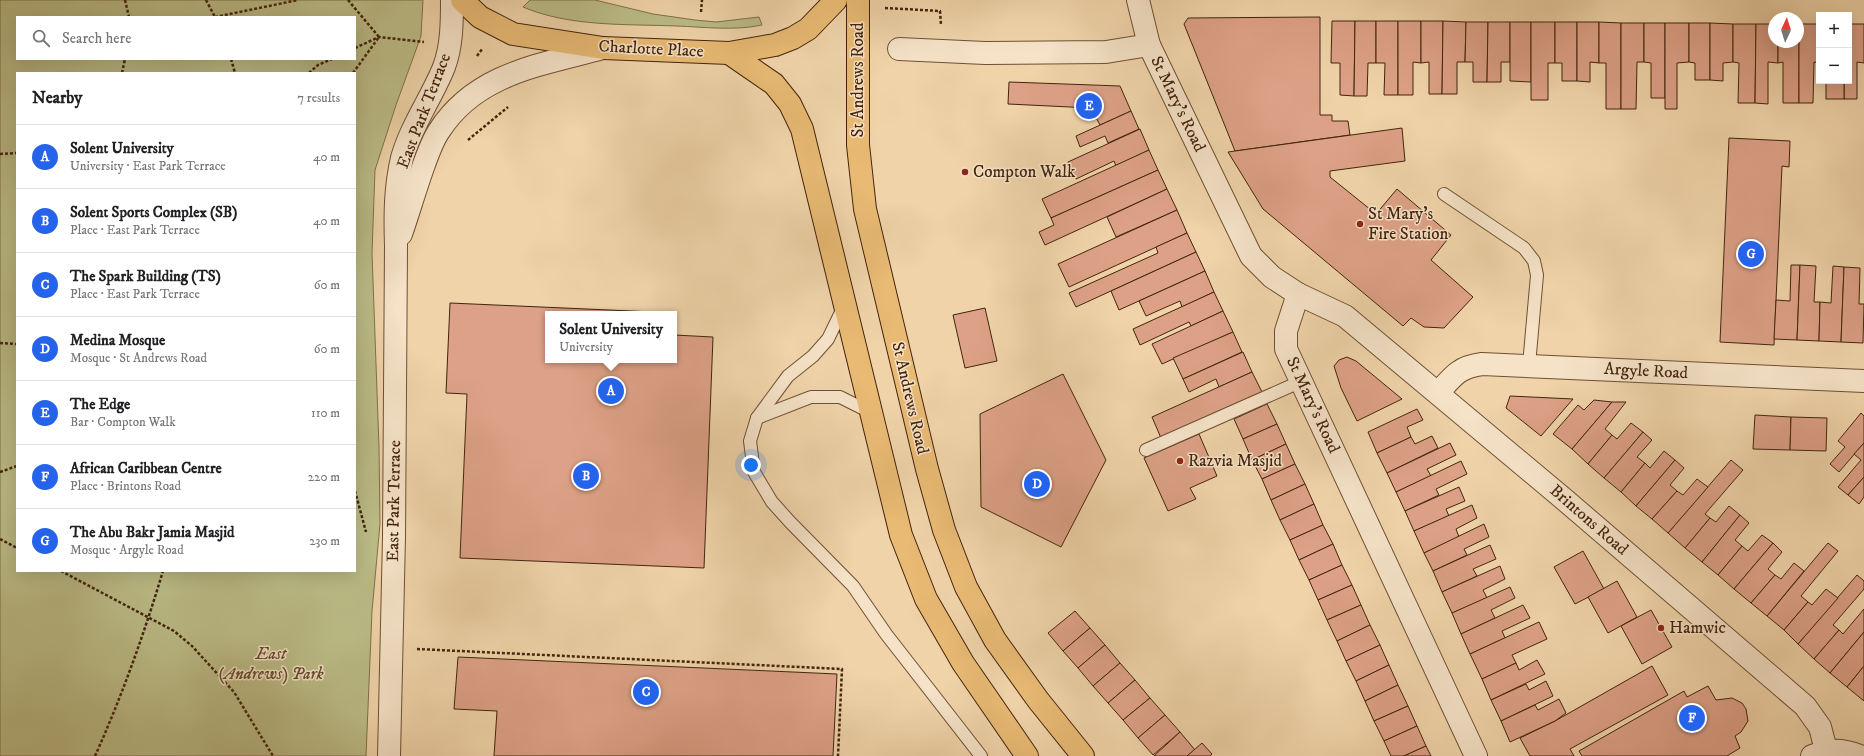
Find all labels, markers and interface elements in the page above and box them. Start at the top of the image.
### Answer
north arrow [1768,12,1804,48]
map controls [1816,12,1852,84]
button: + [1816,12,1852,48]
search box [16,16,356,60]
street label: St Andrews Road [847,22,869,137]
icon: search [30,27,52,49]
text: Search here [62,29,131,48]
street label: Charlotte Place [598,35,704,63]
button: − [1816,48,1852,84]
street label: East Park Terrace [392,50,456,172]
street label: St Mary's Road [1145,52,1211,156]
text: Nearby [32,87,82,109]
text: 7 results [297,90,340,106]
pin: E [1076,91,1102,121]
text: Solent University [70,139,174,158]
text: A [41,149,49,165]
text: 40 m [313,149,340,165]
text: University · East Park Terrace [70,158,226,174]
place label: Compton Walk [973,161,1076,183]
marker: Compton Walk [960,167,970,177]
text: Solent Sports Complex (SB) [70,203,237,222]
place label: St Mary's Fire Station [1368,203,1448,245]
text: B [41,213,49,229]
text: 40 m [313,213,340,229]
marker: St Mary's Fire Station [1355,219,1365,229]
text: Place · East Park Terrace [70,222,200,238]
pin: G [1738,239,1764,269]
text: The Spark Building (TS) [70,267,221,286]
text: C [41,277,49,293]
text: 60 m [314,277,340,293]
text: Place · East Park Terrace [70,286,200,302]
popup [545,311,677,363]
text: Solent University [559,320,663,339]
text: Medina Mosque [70,331,165,350]
text: University [559,339,613,355]
street label: St Andrews Road [886,340,934,457]
text: D [40,341,50,357]
text: 60 m [314,341,340,357]
text: Mosque · St Andrews Road [70,350,207,366]
street label: St Mary's Road [1281,353,1345,457]
street label: Argyle Road [1603,358,1689,384]
pin: A [598,376,624,406]
text: The Edge [70,395,130,414]
text: E [40,405,50,421]
text: 110 m [311,405,340,421]
text: Bar · Compton Walk [70,414,176,430]
street label: East Park Terrace [382,440,406,562]
place label: Razvia Masjid [1188,450,1282,472]
your location [741,455,761,475]
marker: Razvia Masjid [1175,456,1185,466]
text: African Caribbean Centre [70,459,222,478]
pin: B [573,461,599,491]
text: F [41,469,49,485]
text: 220 m [308,469,340,485]
pin: D [1024,469,1050,499]
text: Place · Brintons Road [70,478,181,494]
street label: Brintons Road [1545,480,1633,561]
text: The Abu Bakr Jamia Masjid [70,523,235,542]
text: G [40,533,50,549]
text: 230 m [309,533,340,549]
text: Mosque · Argyle Road [70,542,184,558]
place label: Hamwic [1669,617,1726,639]
marker: Hamwic [1656,623,1666,633]
park label: East (Andrews) Park [218,643,325,685]
pin: C [633,677,659,707]
pin: F [1679,703,1705,733]

